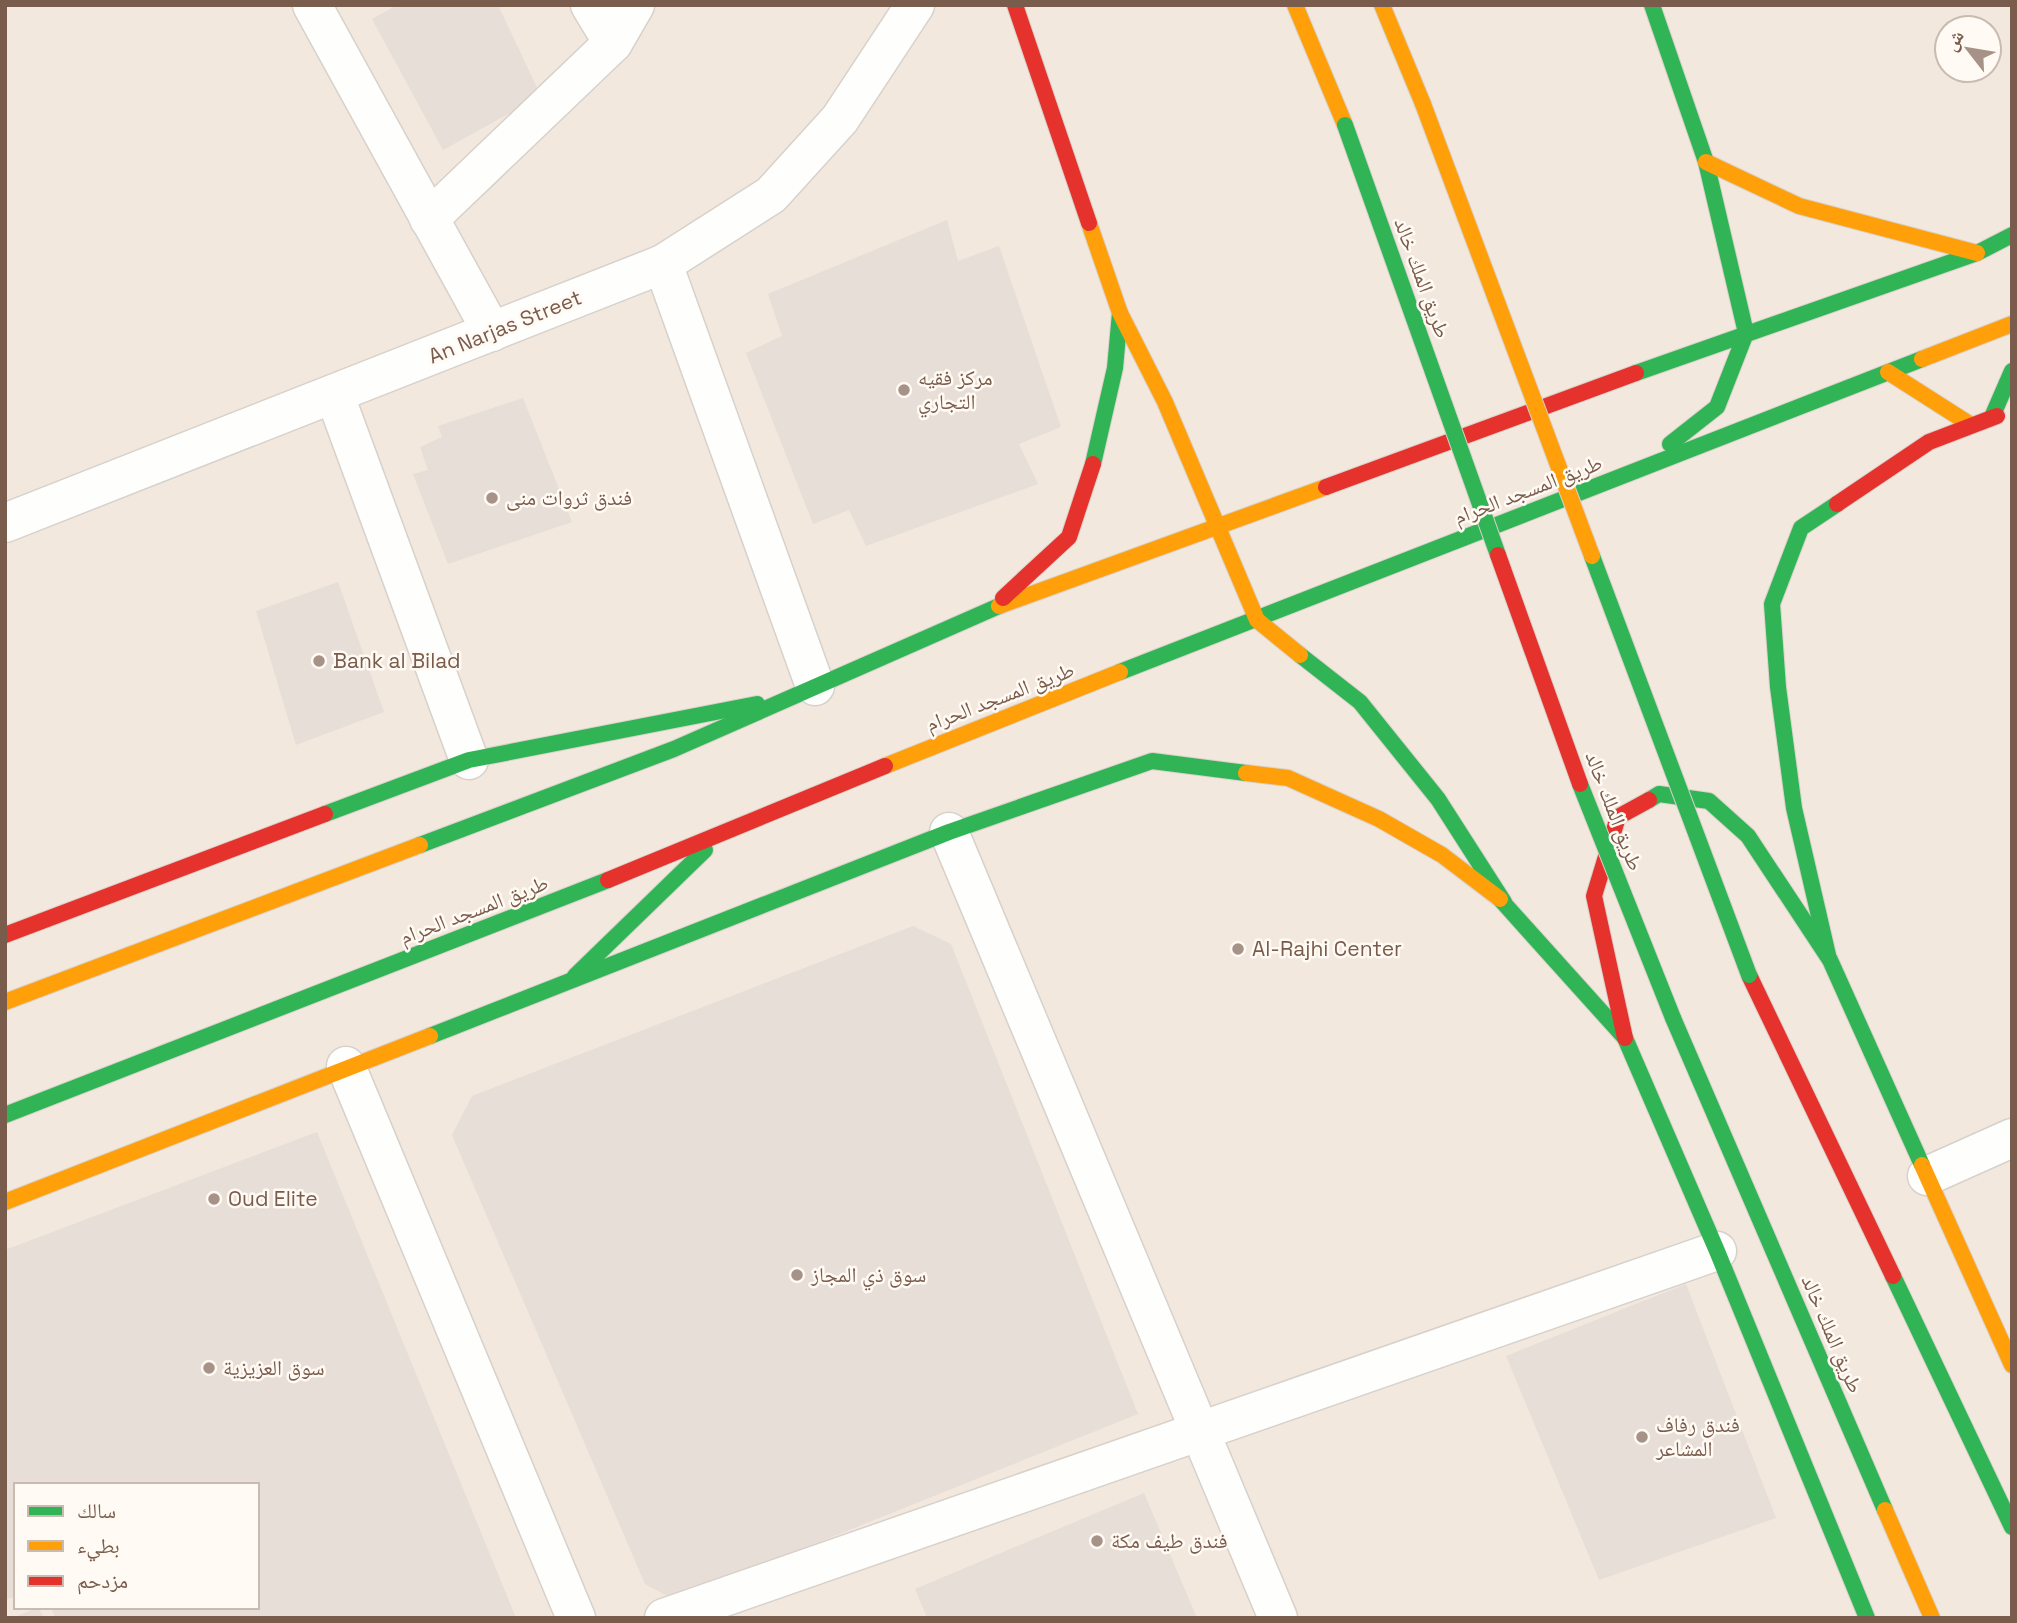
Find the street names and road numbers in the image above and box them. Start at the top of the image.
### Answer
street label: طريق الملك خالد [1388,214,1457,341]
street label: An Narjas Street [424,283,586,370]
street label: طريق المسجد الحرام [1450,449,1606,531]
street label: طريق المسجد الحرام [922,656,1078,738]
street label: طريق الملك خالد [1579,747,1650,874]
street label: طريق المسجد الحرام [396,869,552,951]
street label: طريق الملك خالد [1795,1271,1869,1397]

